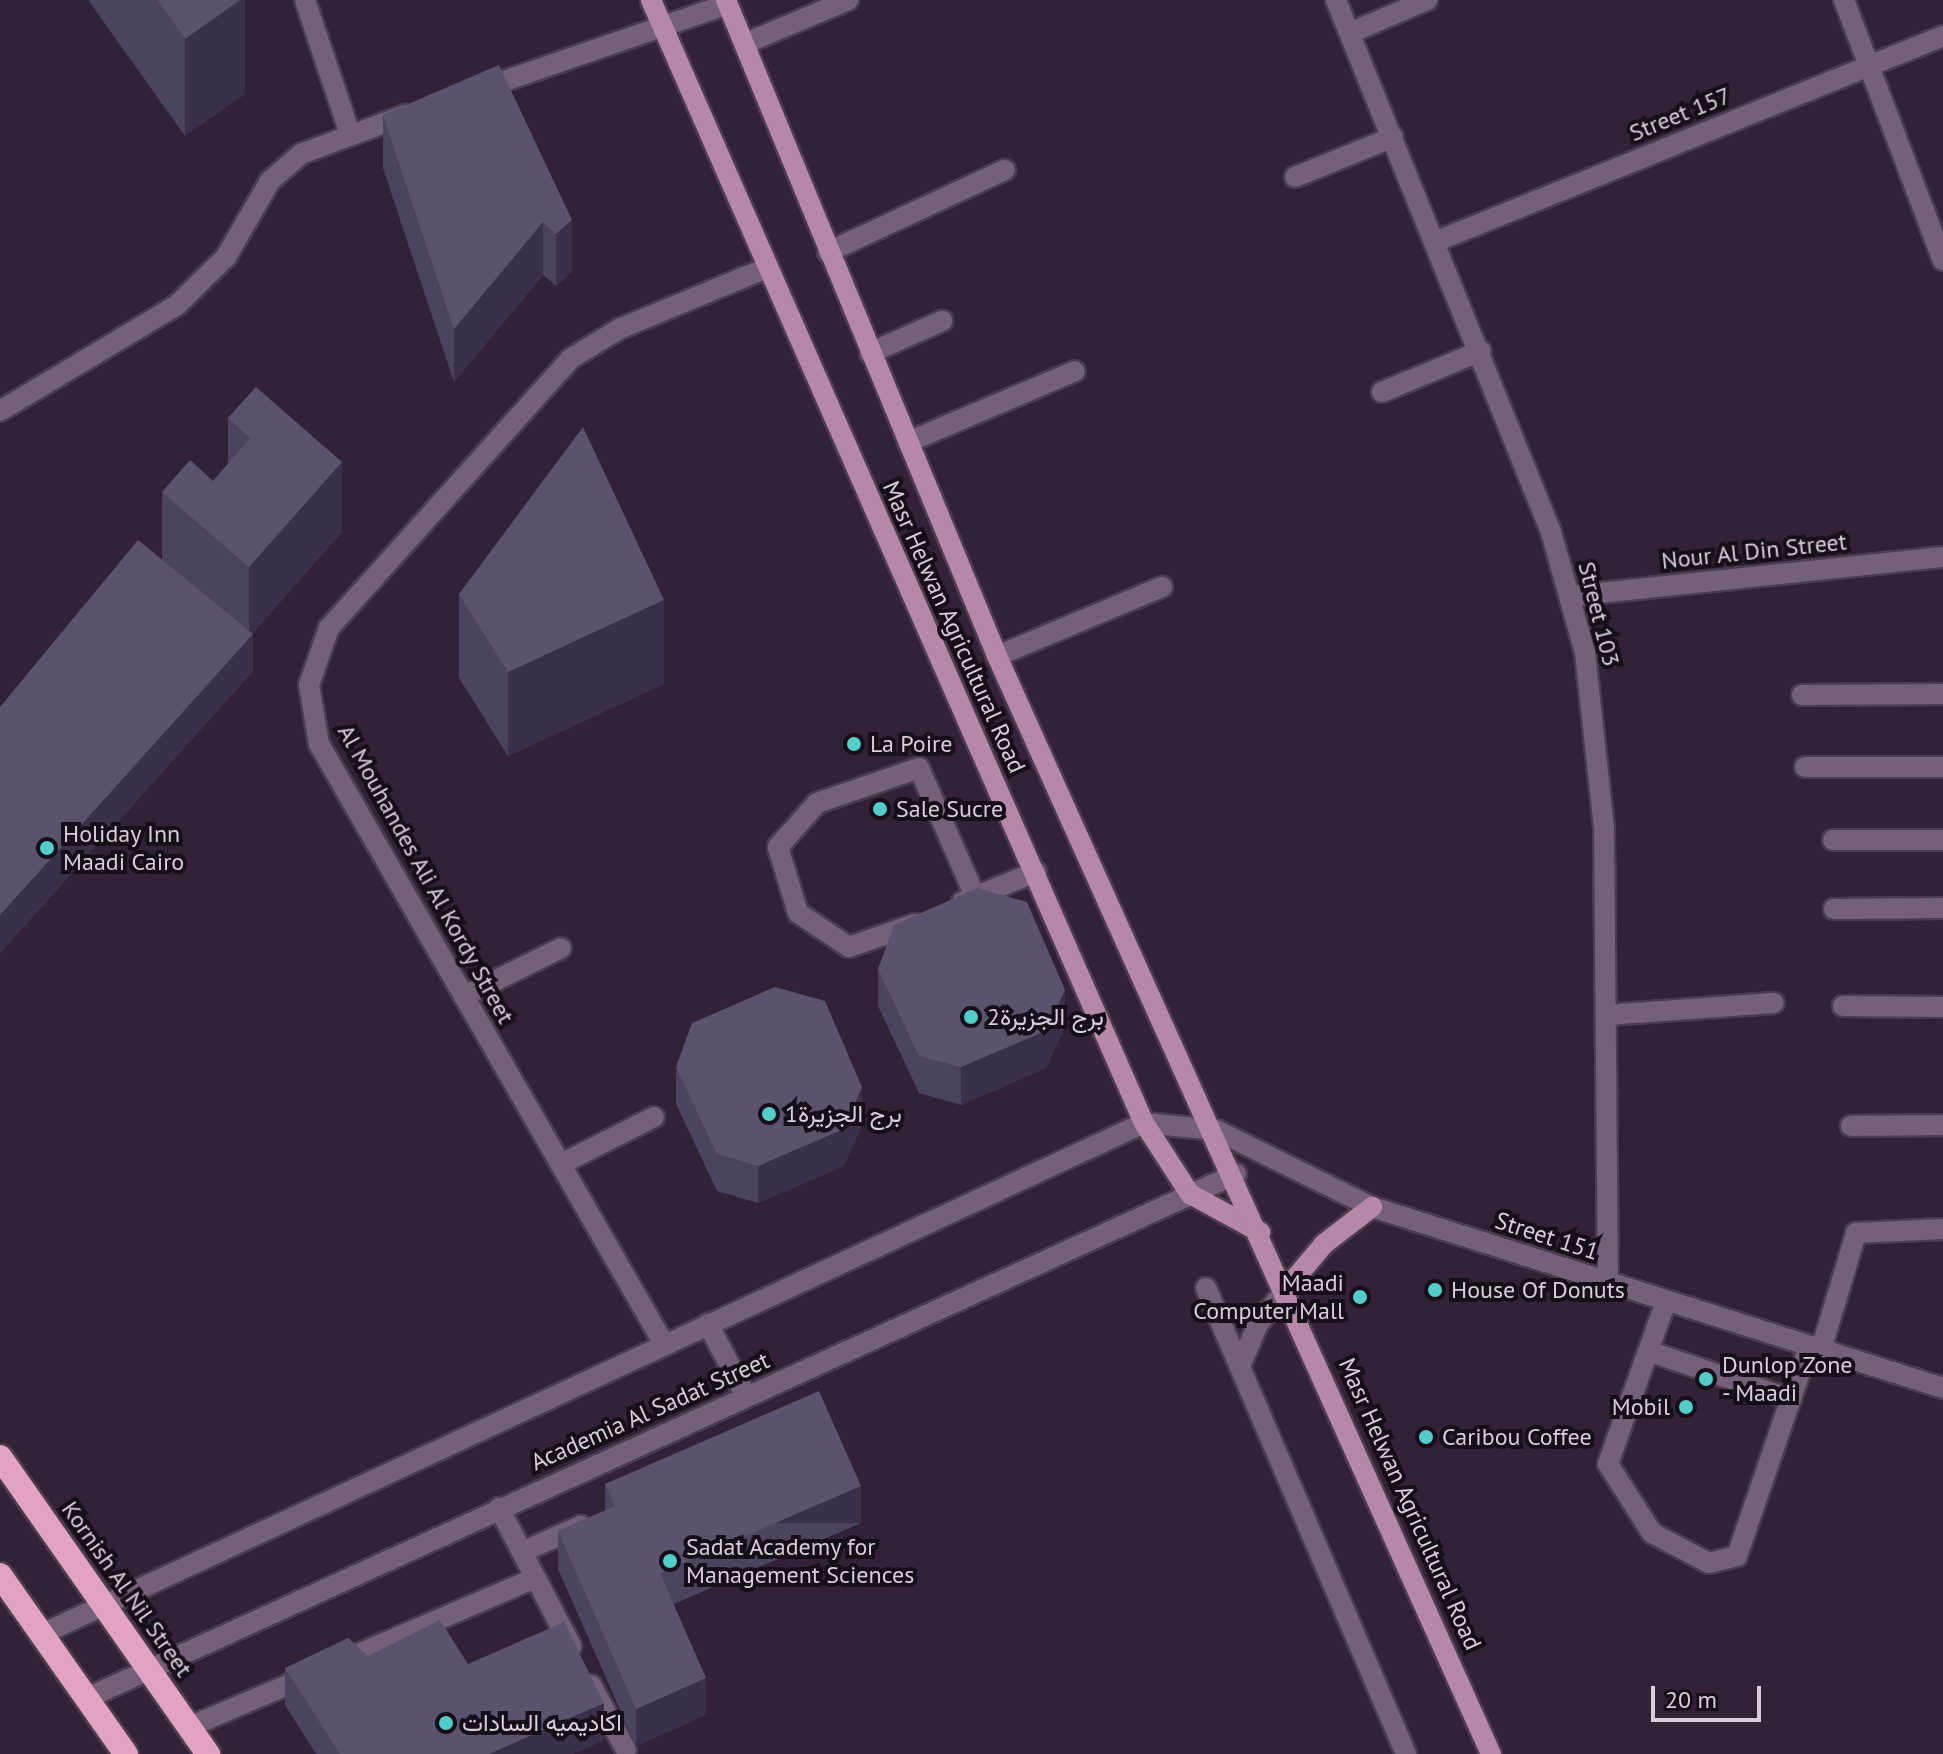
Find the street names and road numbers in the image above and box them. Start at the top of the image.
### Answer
street label: Street 157 [1625,81,1735,147]
street label: Masr Helwan Agricultural Road [876,476,1032,778]
street label: Nour Al Din Street [1660,527,1848,575]
street label: Street 103 [1572,559,1626,669]
street label: Al Mouhandes Ali Al Kordy Street [331,718,521,1030]
street label: Street 151 [1492,1206,1602,1266]
street label: Academia Al Sadat Street [526,1345,774,1477]
street label: Masr Helwan Agricultural Road [1332,1353,1488,1655]
street label: Kornish Al Nil Street [55,1495,199,1683]

